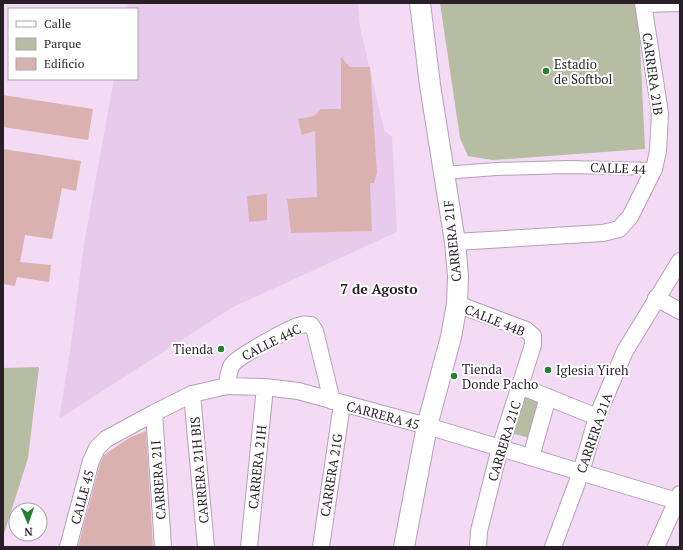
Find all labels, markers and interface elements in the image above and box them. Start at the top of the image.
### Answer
legend [8,8,138,80]
text: Calle [44,16,71,31]
street label: CARRERA 21B [638,32,668,116]
text: Parque [44,36,81,51]
place label: Estadio de Softbol [554,55,612,88]
text: Edificio [44,56,85,71]
marker: Estadio de Softbol [541,66,551,76]
street label: CALLE 44 [590,158,646,178]
street label: CARRERA 21F [439,199,465,283]
district label: 7 de Agosto [340,279,418,298]
street label: CALLE 44B [462,300,528,340]
street label: CALLE 44C [238,319,304,365]
place label: Tienda [173,340,213,358]
marker: Tienda [216,344,226,354]
place label: Tienda Donde Pacho [462,360,538,393]
place label: Iglesia Yireh [556,361,629,379]
marker: Iglesia Yireh [543,365,553,375]
marker: Tienda Donde Pacho [449,371,459,381]
street label: CARRERA 21A [572,390,616,476]
street label: CARRERA 45 [344,397,422,433]
street label: CARRERA 21C [483,399,525,483]
street label: CARRERA 21H BIS [185,416,213,524]
street label: CARRERA 21H [244,424,270,510]
street label: CARRERA 21G [316,432,346,518]
street label: CARRERA 21I [146,440,170,520]
street label: CALLE 45 [66,468,98,526]
north arrow [8,502,48,542]
text: N [23,525,33,539]

